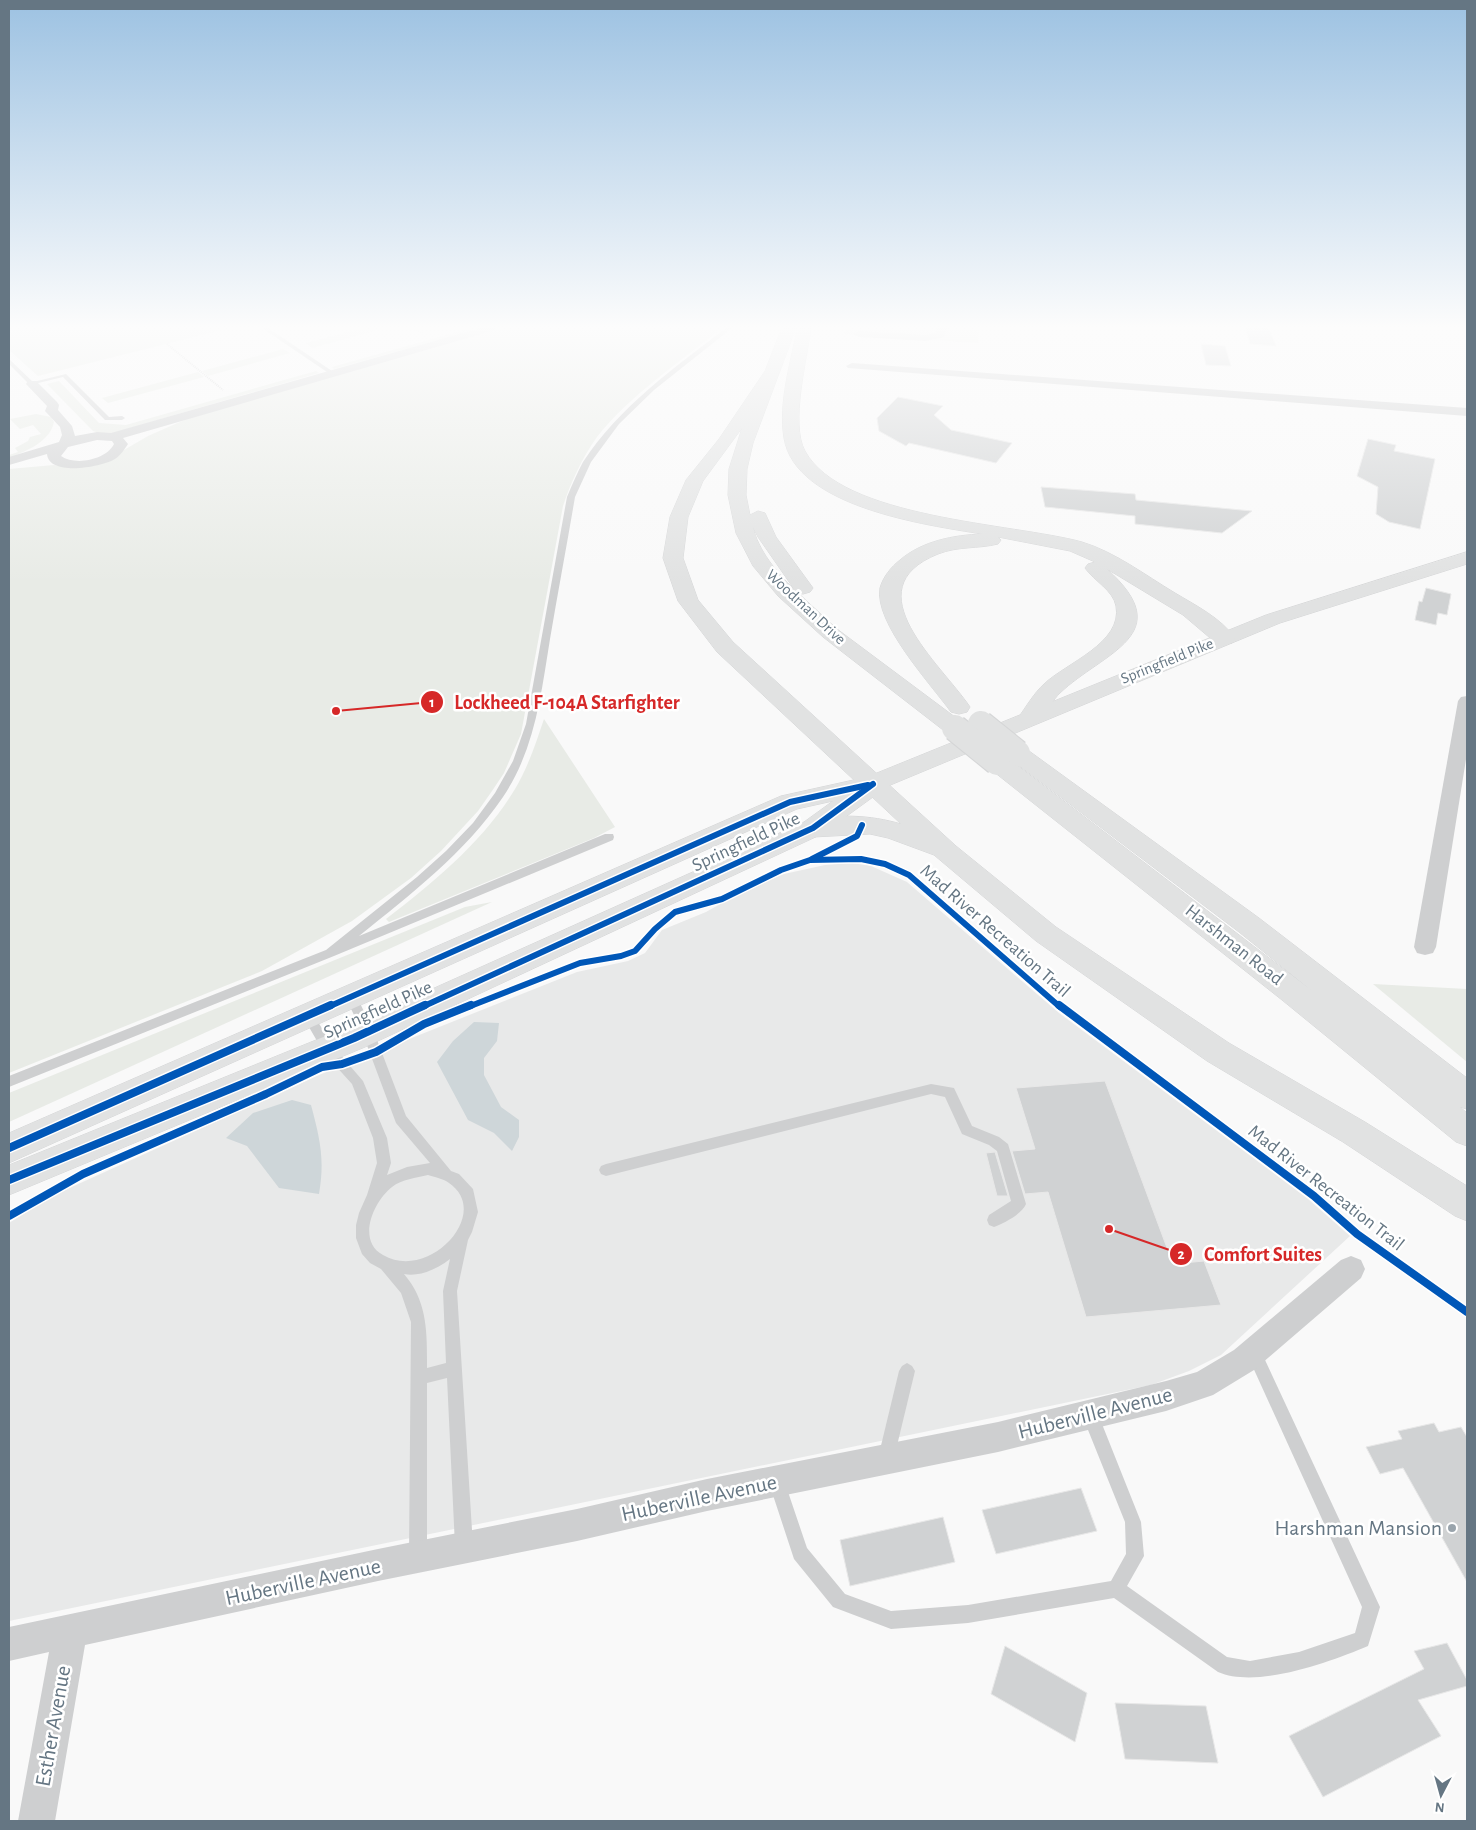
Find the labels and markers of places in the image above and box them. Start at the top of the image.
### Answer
callout: Lockheed F-104A Starfighter [419,685,690,720]
callout: Comfort Suites [1169,1236,1332,1271]
place label: Harshman Mansion [1275,1517,1442,1539]
marker: Harshman Mansion [1446,1522,1458,1534]

